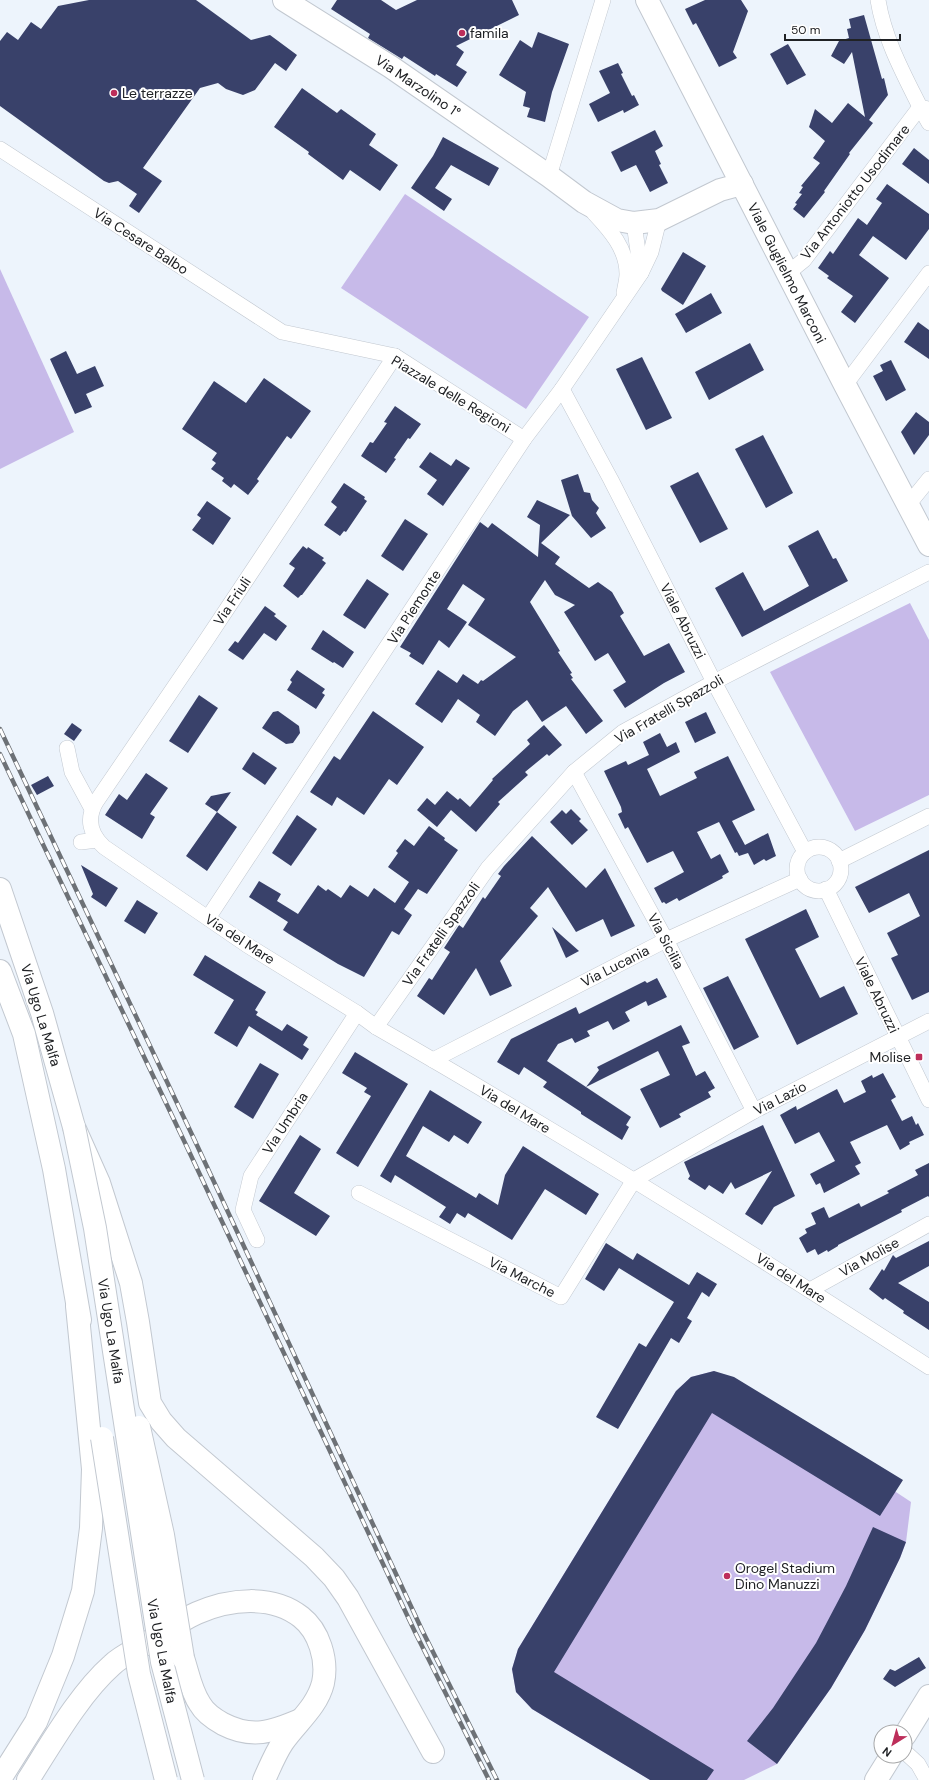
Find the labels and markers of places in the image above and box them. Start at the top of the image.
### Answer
place label: famila [470,24,509,42]
marker: famila [457,28,467,38]
place label: Le terrazze [122,84,193,102]
marker: Le terrazze [109,88,119,98]
place label: Molise [869,1048,911,1066]
marker: Molise [914,1052,924,1062]
place label: Orogel Stadium Dino Manuzzi [735,1559,835,1593]
marker: Orogel Stadium Dino Manuzzi [722,1571,732,1581]

